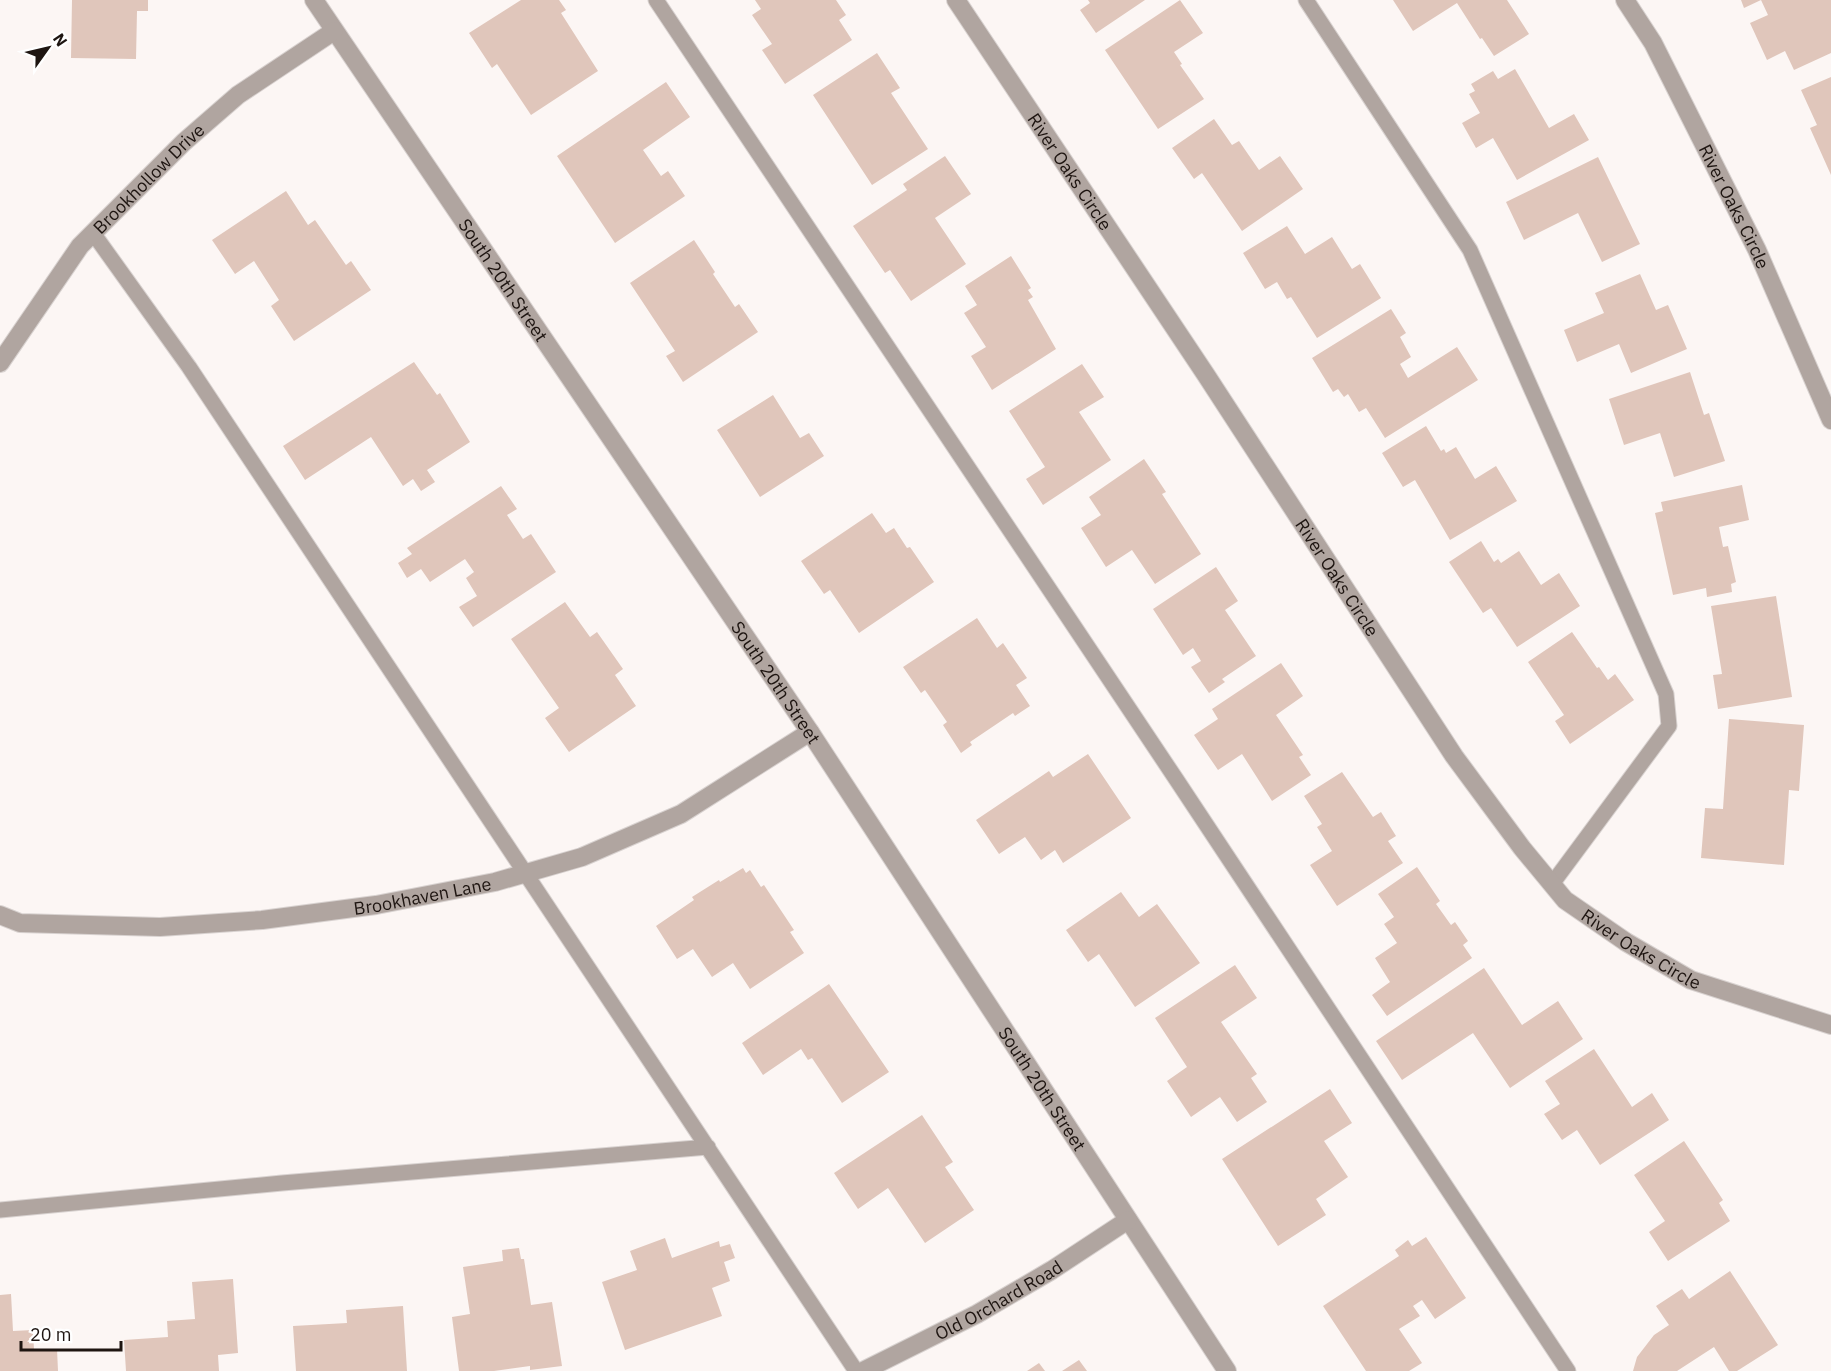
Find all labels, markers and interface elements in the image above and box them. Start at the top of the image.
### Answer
north arrow [18,18,78,78]
text: N [49,29,72,50]
street label: River Oaks Circle [1023,108,1118,235]
street label: Brookhollow Drive [88,118,209,238]
street label: River Oaks Circle [1694,140,1775,272]
street label: South 20th Street [454,214,553,346]
street label: River Oaks Circle [1291,514,1385,641]
street label: South 20th Street [726,616,826,748]
street label: Brookhaven Lane [352,871,493,919]
street label: River Oaks Circle [1577,903,1704,994]
street label: South 20th Street [994,1022,1092,1155]
street label: Old Orchard Road [931,1255,1067,1345]
scale bar [21,1314,122,1352]
text: 20 m [30,1323,72,1346]

